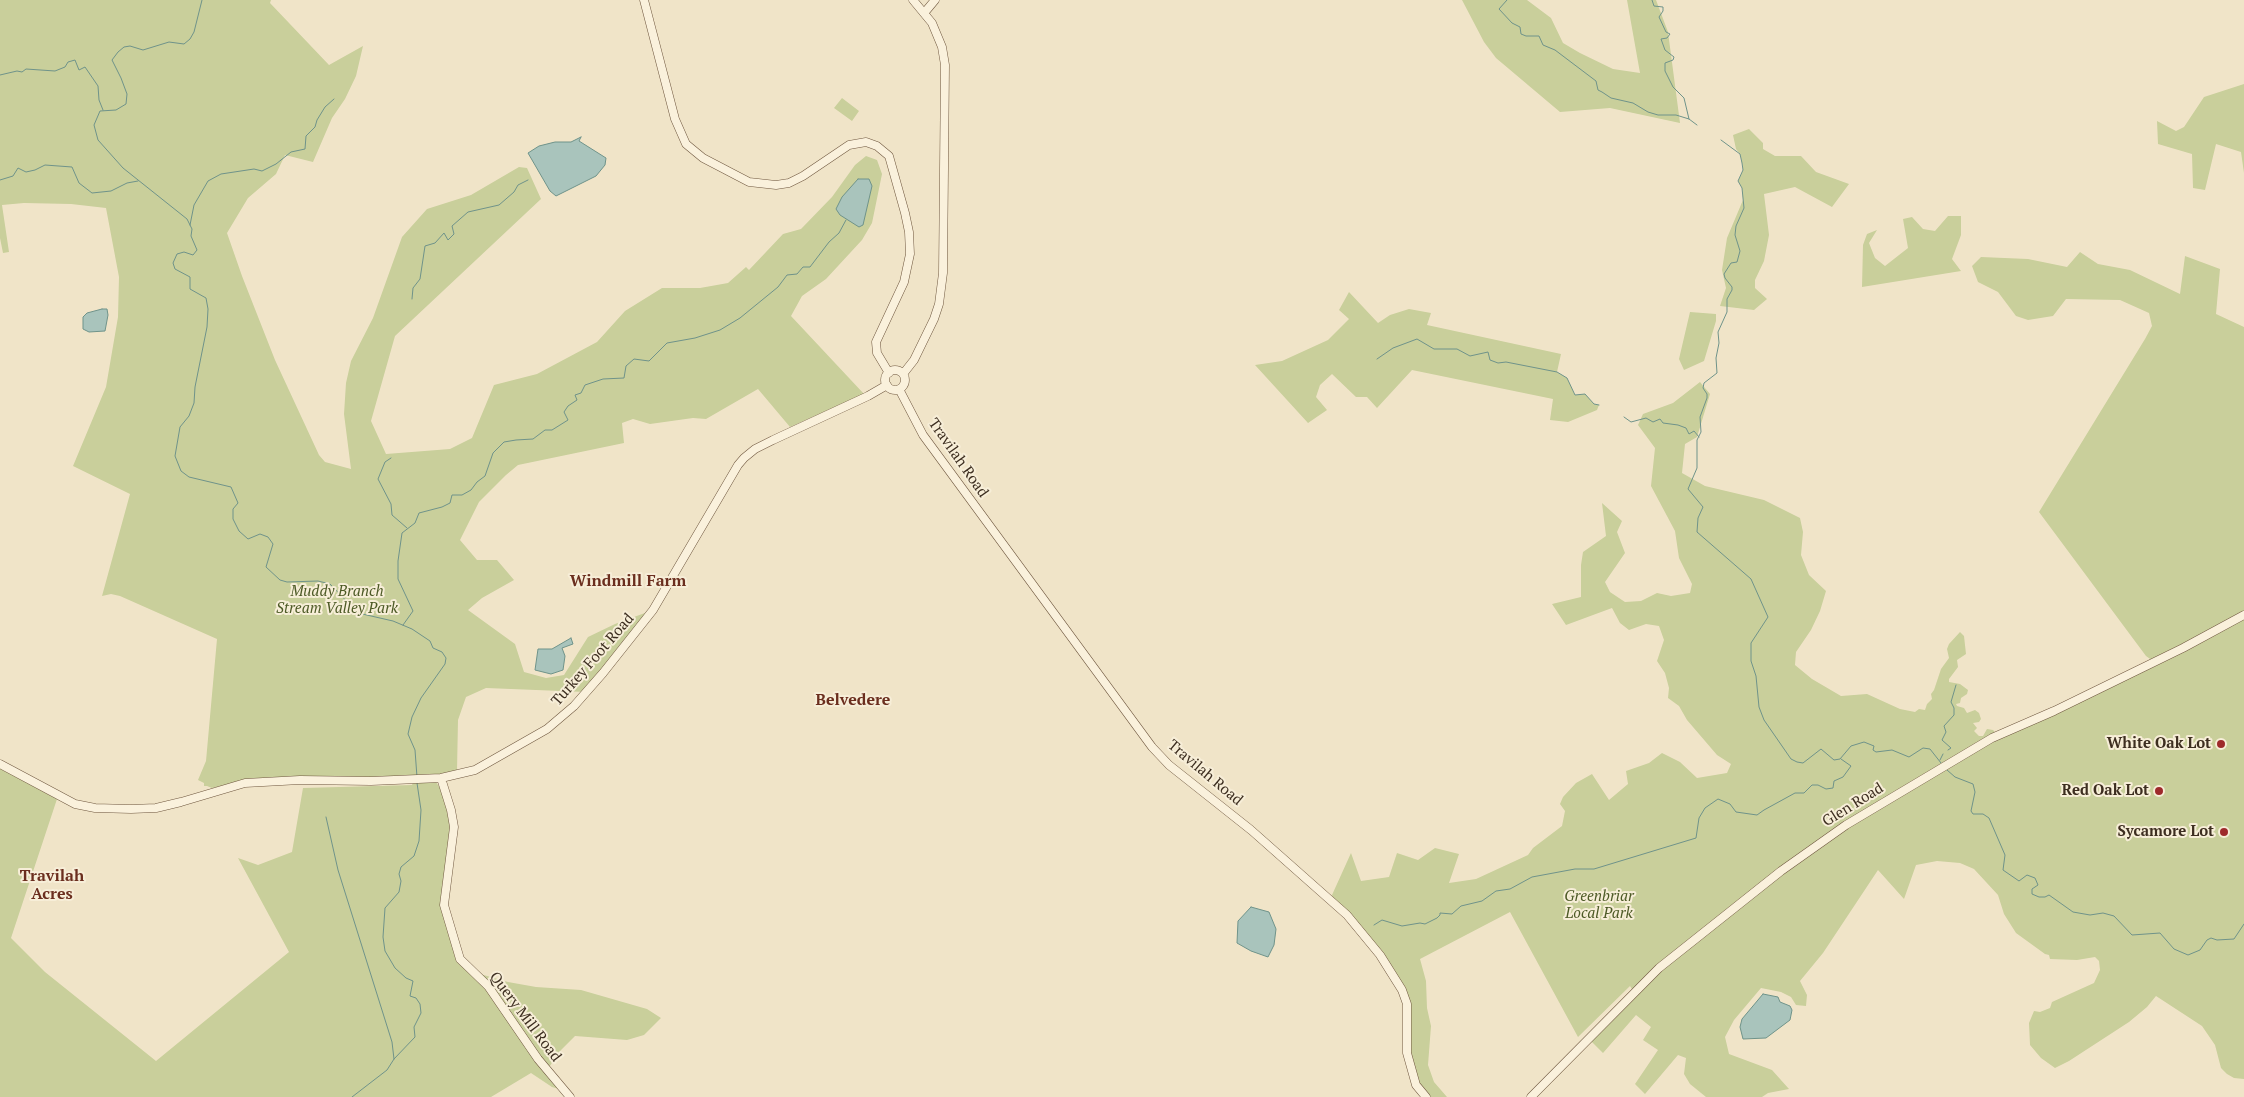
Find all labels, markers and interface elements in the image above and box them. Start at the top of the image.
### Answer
street label: Travilah Road [924,415,992,501]
district label: Windmill Farm [570,571,686,591]
park label: Muddy Branch Stream Valley Park [276,583,398,618]
street label: Turkey Foot Road [548,610,638,710]
district label: Belvedere [816,690,890,710]
place label: White Oak Lot [2107,735,2211,753]
street label: Travilah Road [1164,736,1246,810]
marker: White Oak Lot [2215,738,2227,750]
street label: Glen Road [1819,779,1887,831]
place label: Red Oak Lot [2062,782,2149,800]
marker: Red Oak Lot [2153,785,2165,797]
place label: Sycamore Lot [2117,823,2214,841]
marker: Sycamore Lot [2218,826,2230,838]
district label: Travilah Acres [20,866,84,904]
park label: Greenbriar Local Park [1564,888,1634,923]
street label: Query Mill Road [485,968,565,1066]

